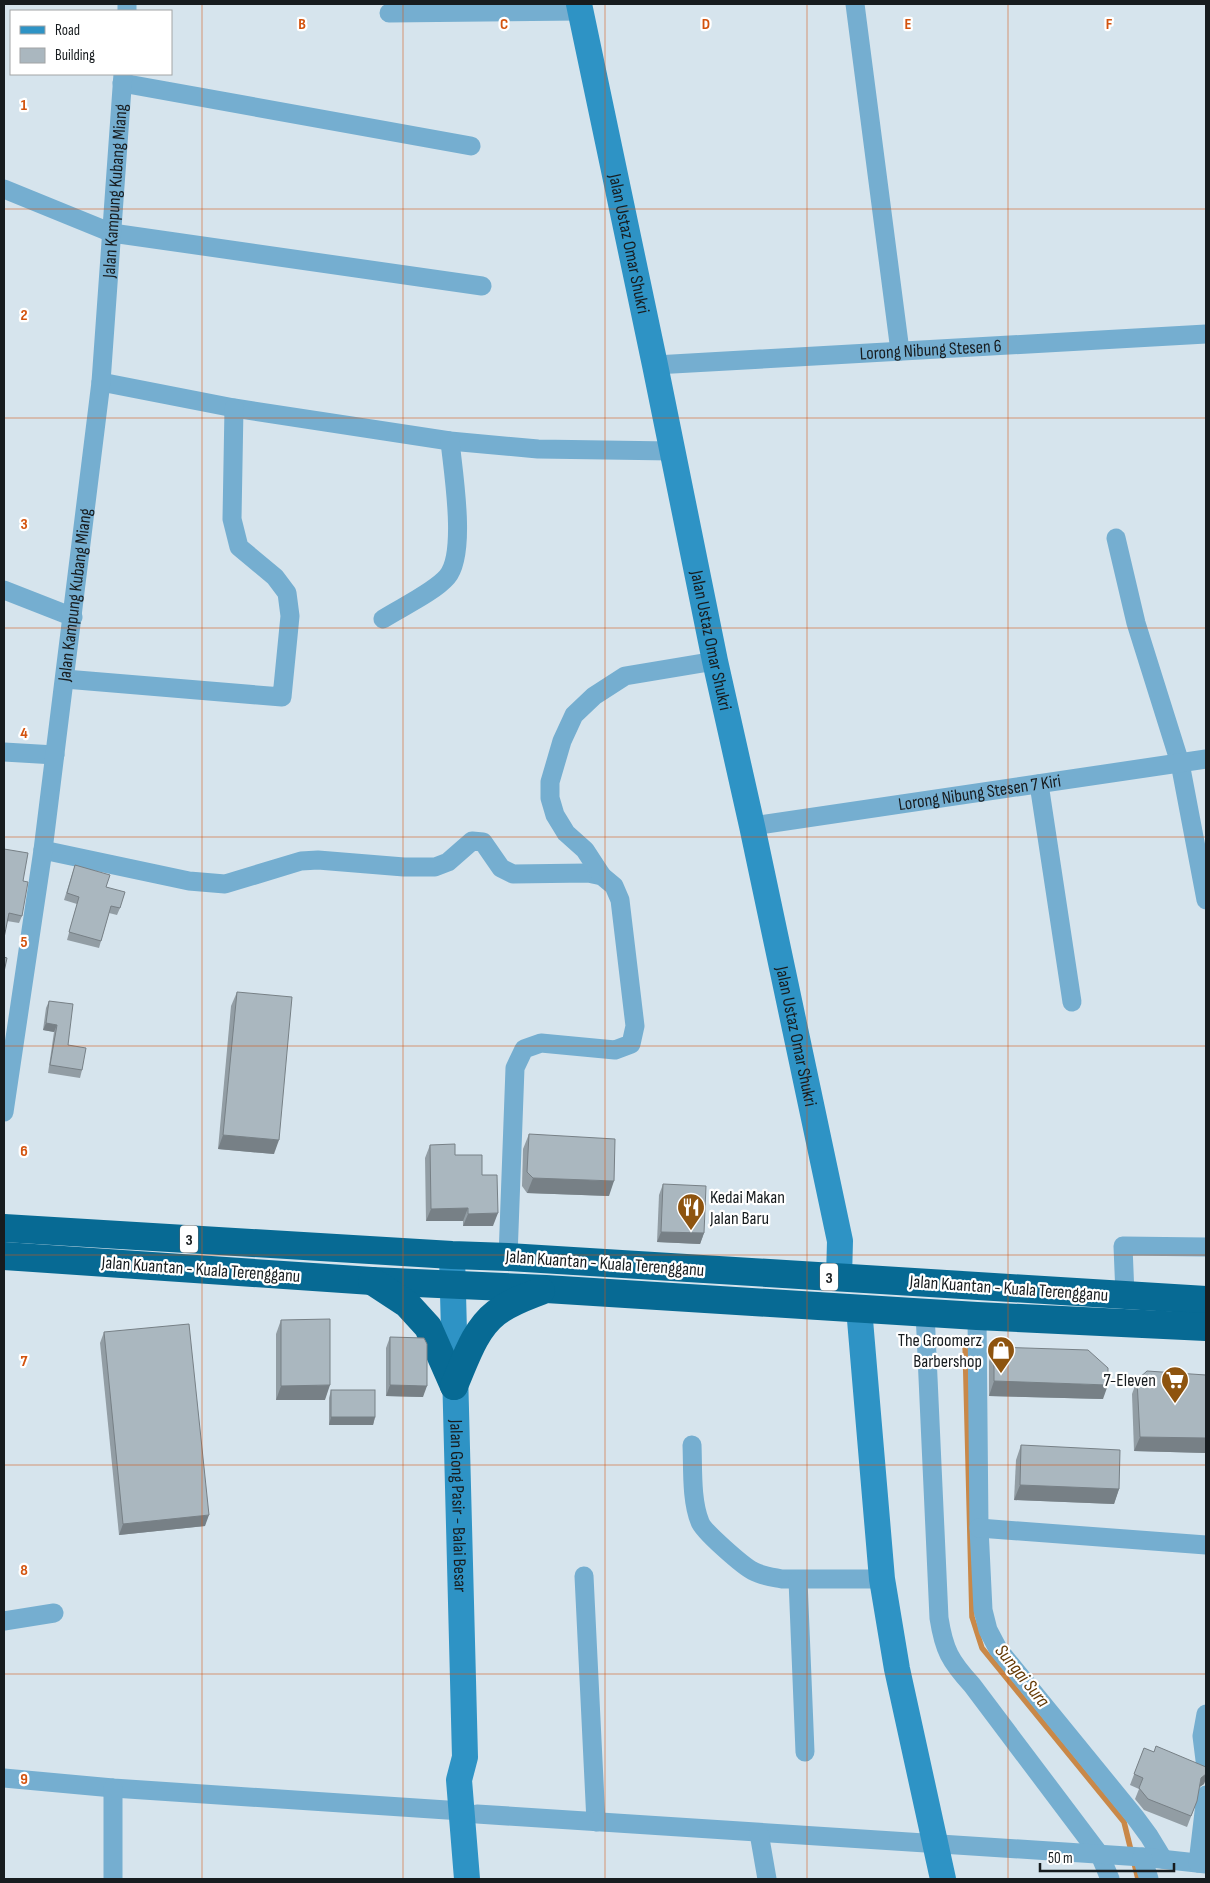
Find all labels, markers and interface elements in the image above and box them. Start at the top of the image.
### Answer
legend [10,10,172,75]
text: B [298,15,306,34]
text: C [500,15,508,34]
text: D [702,15,710,34]
text: E [905,15,912,34]
text: F [1106,15,1113,34]
text: Road [55,21,80,40]
text: Building [55,46,95,65]
text: 1 [21,96,28,115]
street label: Jalan Kampung Kubang Miang [98,103,132,280]
street label: Jalan Ustaz Omar Shukri [604,171,654,316]
text: 2 [20,306,28,325]
street label: Lorong Nibung Stesen 6 [859,336,1002,364]
street label: Jalan Kampung Kubang Miang [54,507,96,684]
text: 3 [20,515,28,534]
street label: Jalan Ustaz Omar Shukri [686,568,736,712]
text: 4 [20,724,28,743]
street label: Lorong Nibung Stesen 7 Kiri [897,771,1062,815]
text: 5 [20,933,28,952]
street label: Jalan Ustaz Omar Shukri [771,964,821,1108]
text: 6 [20,1142,28,1161]
place label: Kedai Makan Jalan Baru [709,1187,785,1229]
restaurant icon: Kedai Makan Jalan Baru [676,1192,706,1231]
road number: 3 [180,1226,198,1252]
street label: Jalan Kuantan - Kuala Terengganu [504,1246,705,1281]
street label: Jalan Kuantan - Kuala Terengganu [100,1252,301,1287]
road number: 3 [820,1264,838,1290]
street label: Jalan Kuantan - Kuala Terengganu [908,1271,1109,1306]
place label: The Groomerz Barbershop [898,1330,983,1372]
shop icon: The Groomerz Barbershop [986,1335,1016,1374]
text: 7 [21,1352,28,1371]
supermarket icon: 7-Eleven [1160,1365,1190,1404]
place label: 7-Eleven [1103,1370,1156,1391]
street label: Jalan Gong Pasir - Balai Besar [445,1418,471,1593]
text: 8 [20,1561,28,1580]
water label: Sungai Sura [990,1640,1054,1712]
text: 9 [20,1770,28,1789]
scale bar [1040,1840,1174,1872]
text: 50 m [1048,1849,1073,1868]

